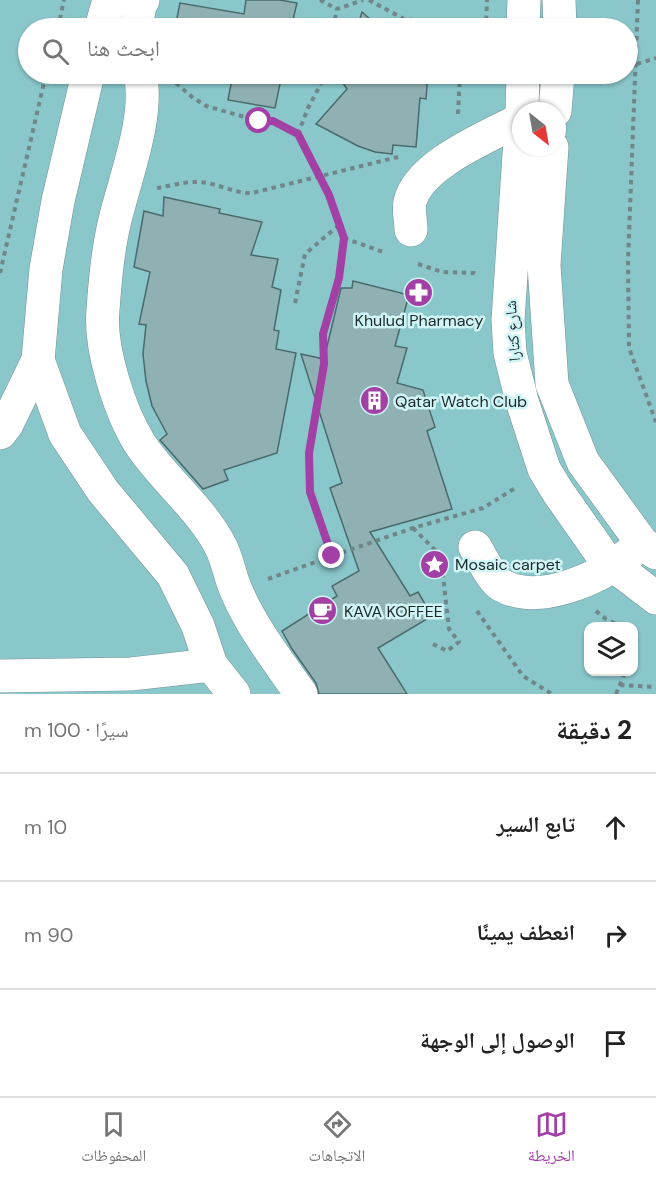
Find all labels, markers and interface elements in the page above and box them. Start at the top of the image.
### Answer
search box [18,18,638,84]
text: ابحث هنا [87,34,160,63]
icon: search [39,35,72,68]
north arrow [512,102,566,156]
route start [245,107,271,133]
pharmacy icon: Khulud Pharmacy [403,276,435,308]
street label: شارع كتارا [500,300,525,362]
place label: Khulud Pharmacy [355,310,484,331]
building icon: Qatar Watch Club [358,385,390,417]
place label: Qatar Watch Club [395,391,527,412]
route end [318,542,344,568]
place icon: Mosaic carpet [418,548,450,580]
place label: Mosaic carpet [455,554,561,575]
cafe icon: KAVA KOFFEE [307,595,339,627]
place label: KAVA KOFFEE [344,601,443,622]
map controls [584,622,638,676]
button: layers [584,622,638,676]
text: 2 دقيقة [556,713,632,747]
text: سيرًا · 100 m [24,717,129,743]
text: تابع السير [496,810,575,839]
icon: ahead [599,811,632,844]
text: 10 m [24,814,67,840]
text: انعطف يمينًا [477,918,575,947]
icon: right [599,919,632,952]
text: 90 m [24,922,73,948]
text: الوصول إلى الوجهة [420,1026,575,1055]
icon: arrive [599,1027,632,1060]
tab: المحفوظات [81,1108,146,1171]
tab: الاتجاهات [309,1108,365,1171]
tab: الخريطة [528,1108,575,1171]

